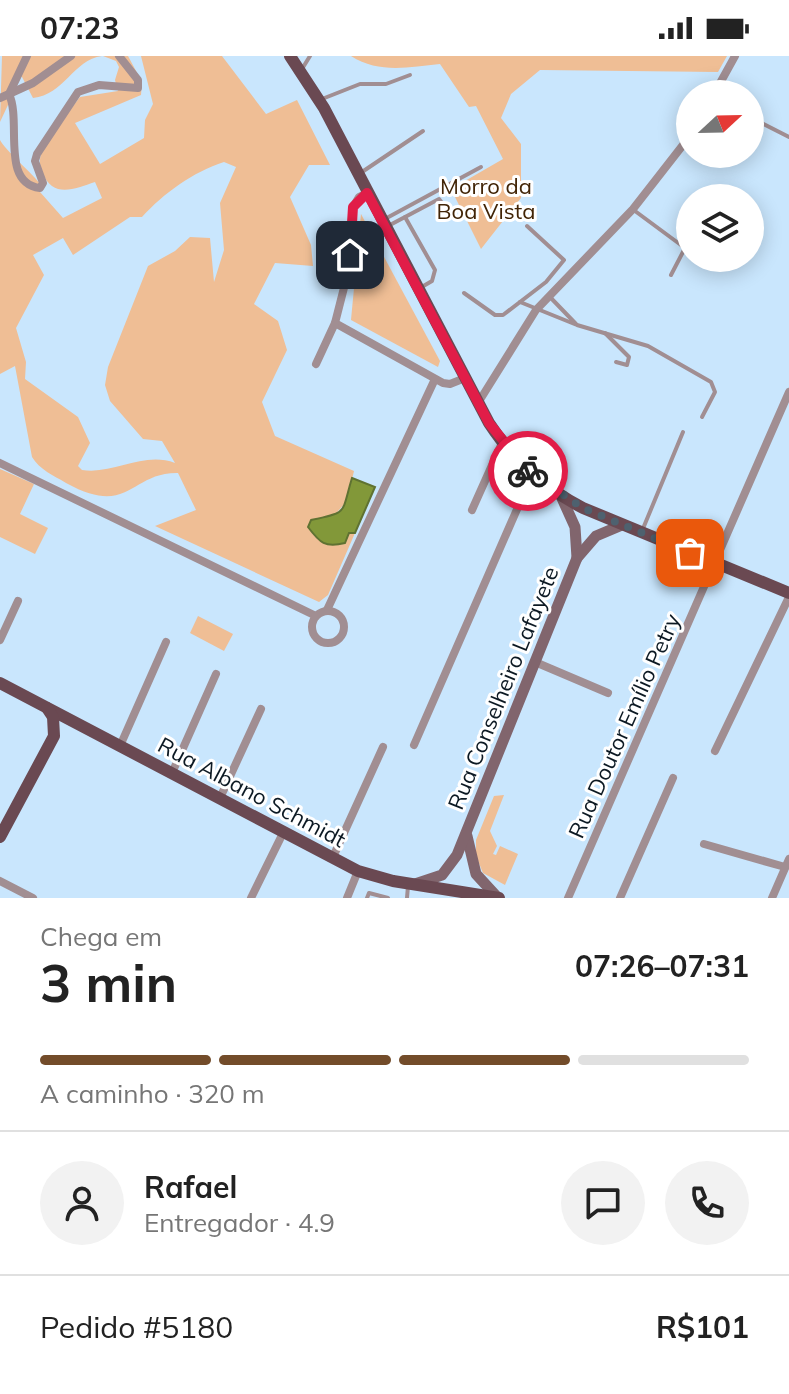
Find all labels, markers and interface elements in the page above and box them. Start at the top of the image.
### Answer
text: 07:23 [40,9,119,47]
north arrow [676,80,764,168]
map controls [676,80,764,272]
park label: Morro da Boa Vista [437,172,535,225]
button: layers [676,184,764,272]
pin [316,221,384,289]
icon: home [328,233,372,277]
courier [488,431,568,511]
icon: bike [506,449,550,493]
pin [656,519,724,587]
icon: bag [668,531,712,575]
street label: Rua Conselheiro Lafayete [441,562,565,814]
street label: Rua Doutor Emílio Petry [562,609,686,843]
street label: Rua Albano Schmidt [153,731,351,854]
text: Chega em [40,920,162,953]
text: 07:26–07:31 [575,947,749,985]
text: 3 min [40,950,177,1015]
text: A caminho · 320 m [40,1077,265,1110]
button: person [40,1161,124,1245]
button: chat [561,1161,645,1245]
button: phone [665,1161,749,1245]
text: Rafael [144,1168,237,1206]
text: Entregador · 4.9 [144,1206,335,1239]
text: Pedido #5180 [40,1308,233,1346]
text: R$101 [656,1308,749,1346]

